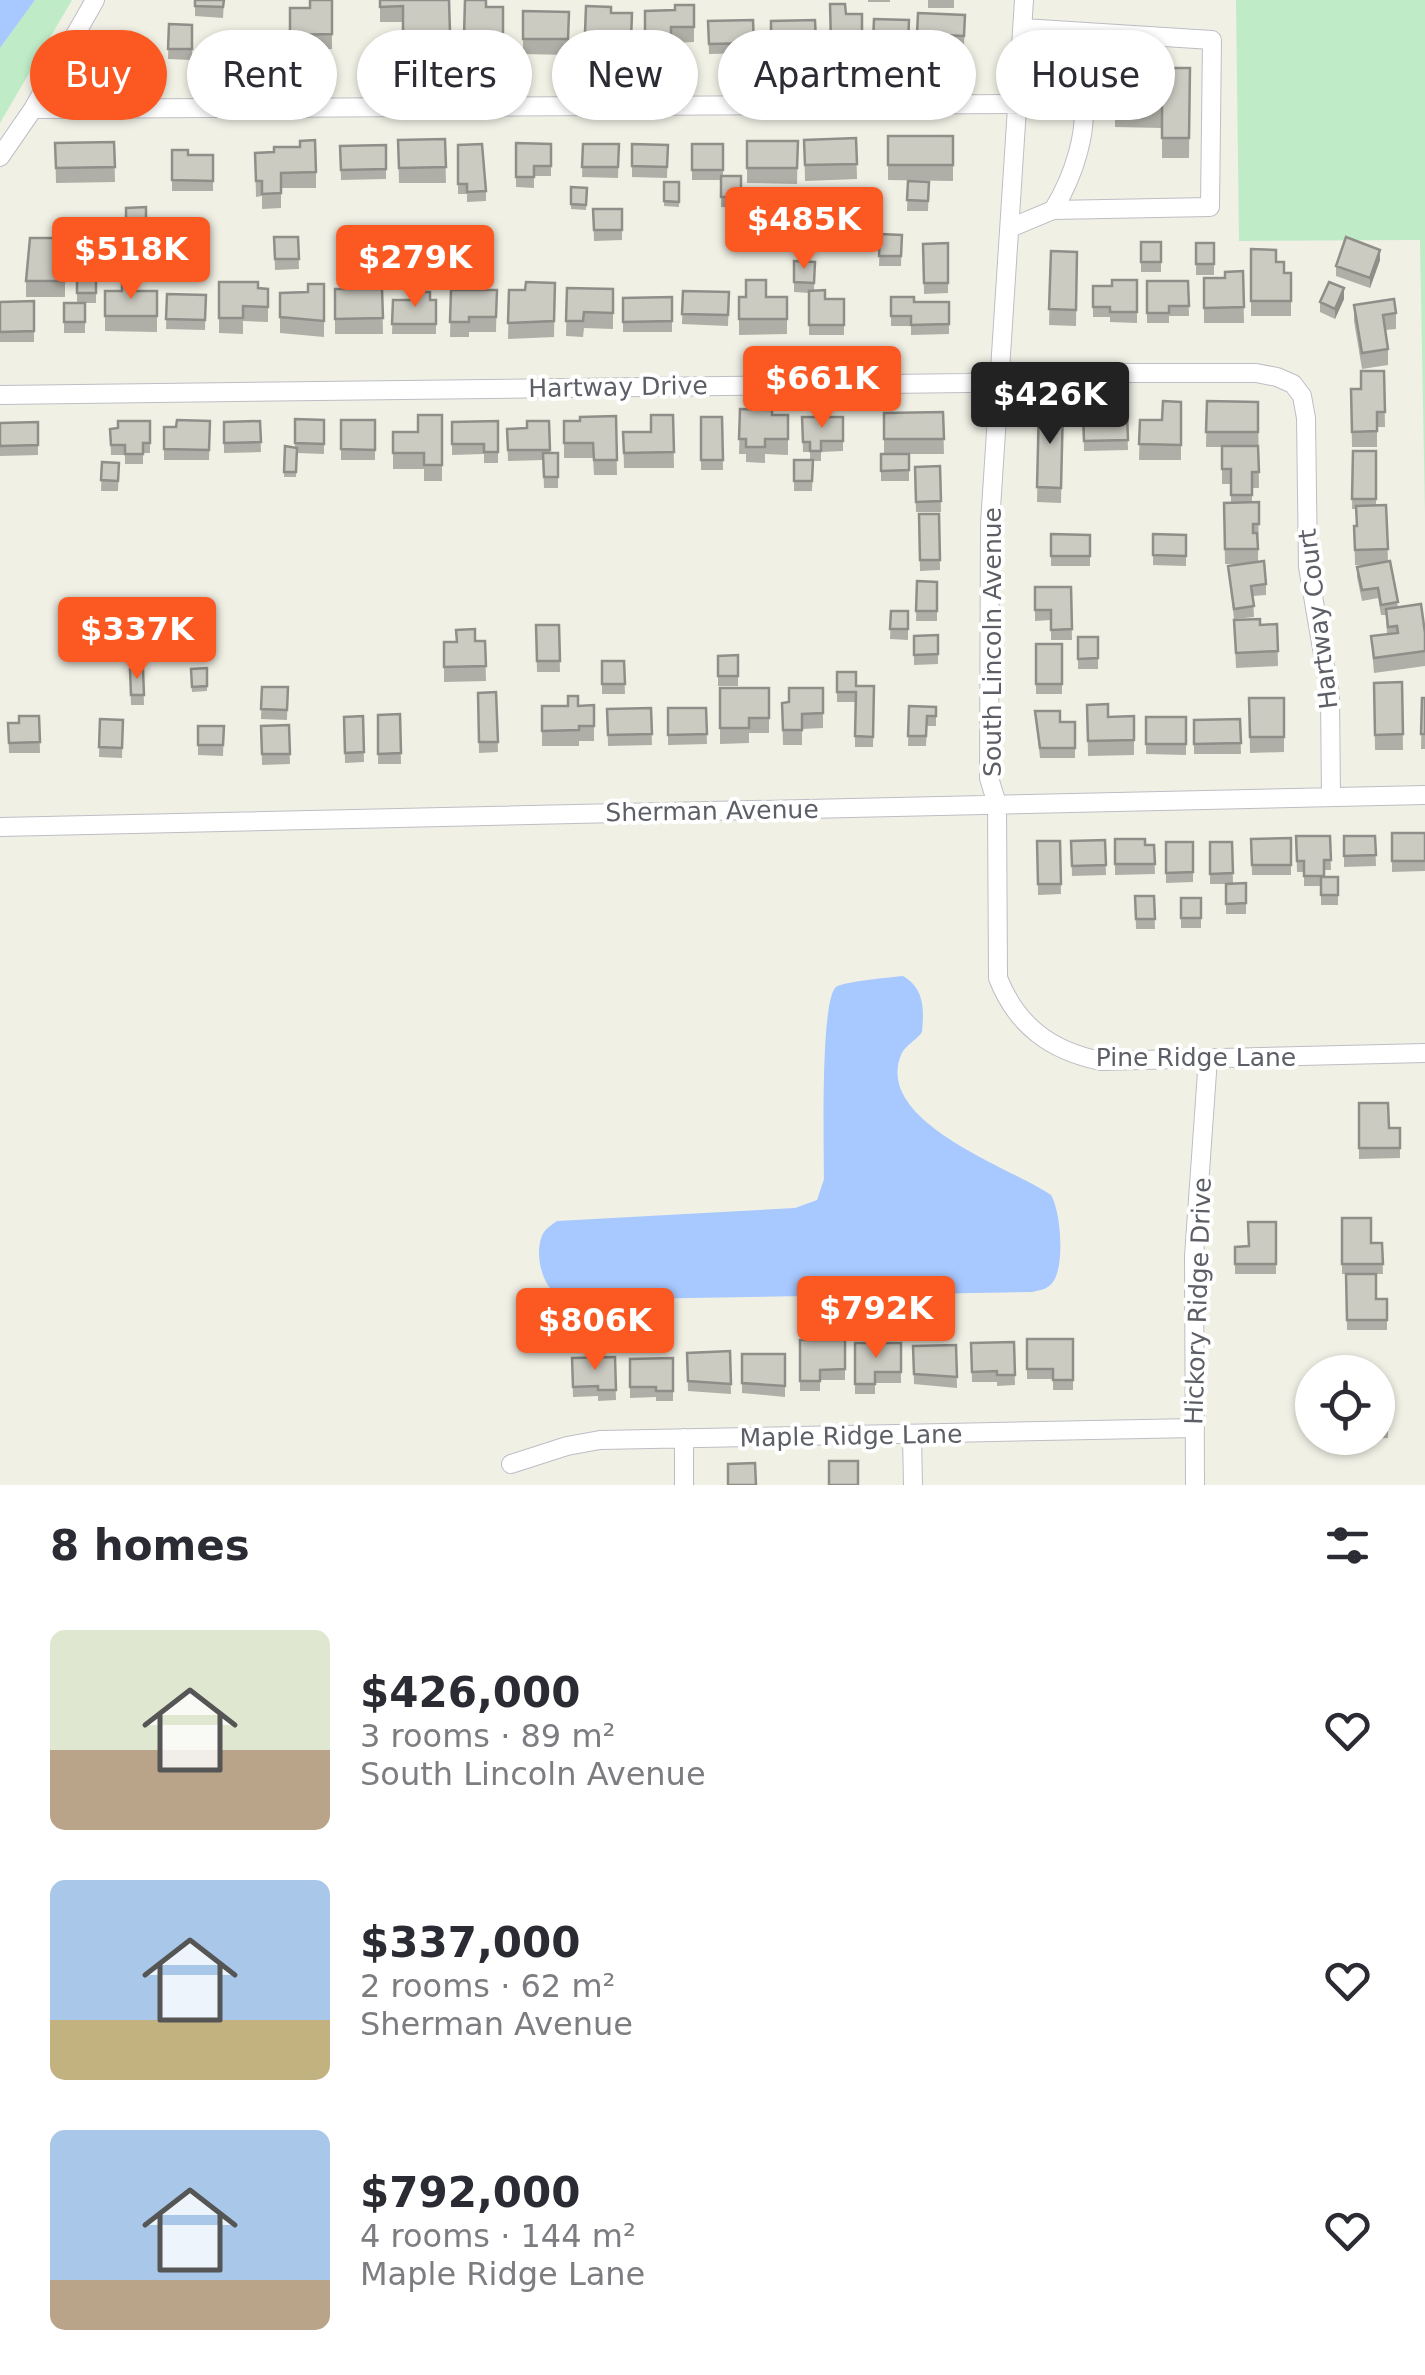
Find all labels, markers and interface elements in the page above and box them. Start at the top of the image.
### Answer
chip: Buy [30,30,167,120]
chip: Rent [187,30,337,120]
chip: Filters [357,30,532,120]
chip: New [552,30,698,120]
chip: Apartment [718,30,976,120]
chip: House [996,30,1175,120]
pin: $485K [734,187,874,272]
text: $485K [747,200,861,238]
pin: $518K [61,217,201,302]
pin: $279K [345,225,485,310]
text: $518K [74,230,188,268]
text: $279K [358,238,472,276]
pin: $661K [752,346,892,431]
text: $661K [765,359,879,397]
pin: $426K [980,362,1120,447]
street label: Hartway Drive [528,371,708,403]
text: $426K [993,375,1107,413]
street label: South Lincoln Avenue [978,507,1007,777]
street label: Hartway Court [1293,527,1343,711]
pin: $337K [67,597,207,682]
text: $337K [80,610,194,648]
street label: Sherman Avenue [605,795,819,827]
street label: Pine Ridge Lane [1096,1043,1296,1072]
street label: Hickory Ridge Drive [1179,1177,1217,1425]
pin: $792K [806,1276,946,1361]
pin: $806K [525,1288,665,1373]
text: $792K [819,1289,933,1327]
text: $806K [538,1301,652,1339]
map controls [1295,1355,1395,1455]
button: locate [1295,1355,1395,1455]
street label: Maple Ridge Lane [739,1420,963,1452]
icon: filters [1320,1518,1375,1573]
text: 8 homes [50,1521,250,1570]
text: $426,000 [360,1668,581,1717]
icon: home [130,1670,250,1790]
icon: heart [1320,1703,1375,1758]
text: 3 rooms · 89 m² [360,1717,615,1755]
text: South Lincoln Avenue [360,1755,706,1793]
text: $337,000 [360,1918,581,1967]
icon: home [130,1920,250,2040]
icon: heart [1320,1953,1375,2008]
text: 2 rooms · 62 m² [360,1967,615,2005]
text: Sherman Avenue [360,2005,633,2043]
text: $792,000 [360,2168,581,2217]
icon: home [130,2170,250,2290]
icon: heart [1320,2203,1375,2258]
text: 4 rooms · 144 m² [360,2217,636,2255]
text: Maple Ridge Lane [360,2255,645,2293]

